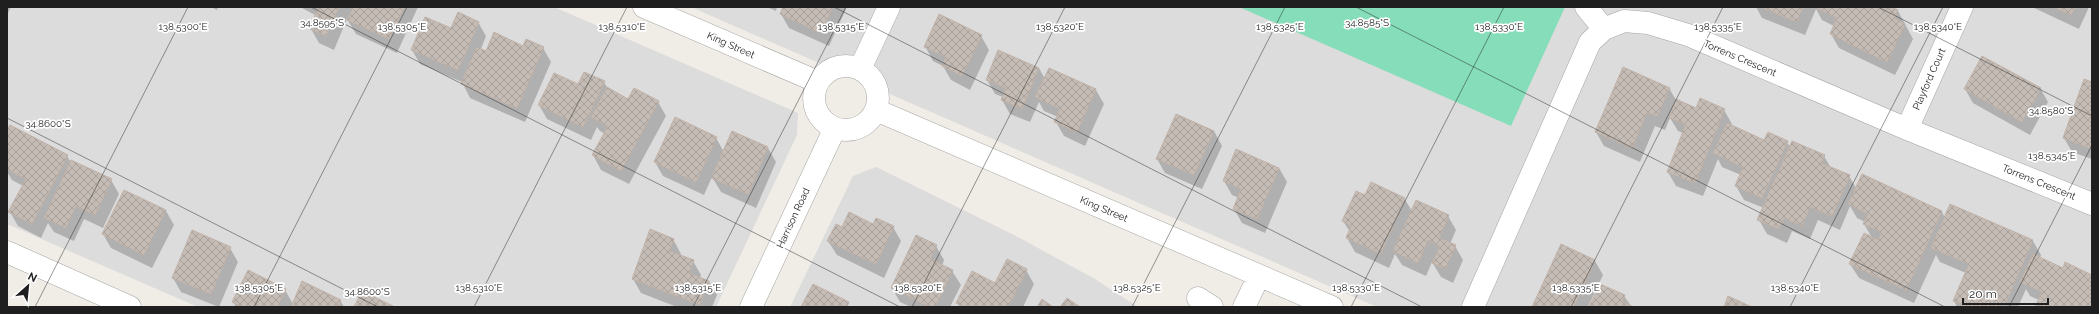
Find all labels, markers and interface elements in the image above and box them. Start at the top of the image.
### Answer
text: 34.8595°S [300,17,344,28]
text: 34.8585°S [1345,17,1389,28]
text: 138.5300°E [158,21,208,32]
text: 138.5305°E [378,21,426,32]
text: 138.5310°E [598,21,646,32]
text: 138.5315°E [818,21,864,32]
text: 138.5320°E [1036,21,1084,32]
text: 138.5325°E [1256,21,1304,32]
text: 138.5330°E [1475,21,1523,32]
text: 138.5335°E [1694,21,1742,32]
text: 138.5340°E [1914,21,1962,32]
street label: King Street [706,30,757,61]
street label: Torrens Crescent [1702,38,1779,79]
street label: Playford Court [1910,46,1948,112]
text: 34.8580°S [2029,105,2073,116]
text: 34.8600°S [25,118,71,129]
text: 138.5345°E [2028,150,2076,161]
street label: Torrens Crescent [2001,162,2078,202]
street label: Harrison Road [774,186,812,250]
street label: King Street [1078,194,1130,224]
north arrow [8,266,48,306]
text: N [26,270,39,285]
scale bar [1963,280,2048,306]
text: 138.5305°E [235,282,283,293]
text: 138.5310°E [455,282,503,293]
text: 138.5315°E [675,282,721,293]
text: 138.5320°E [894,282,942,293]
text: 138.5325°E [1113,282,1161,293]
text: 138.5330°E [1332,282,1380,293]
text: 138.5335°E [1552,282,1600,293]
text: 138.5340°E [1771,282,1819,293]
text: 34.8600°S [344,286,390,297]
text: 20 m [1969,287,1997,301]

